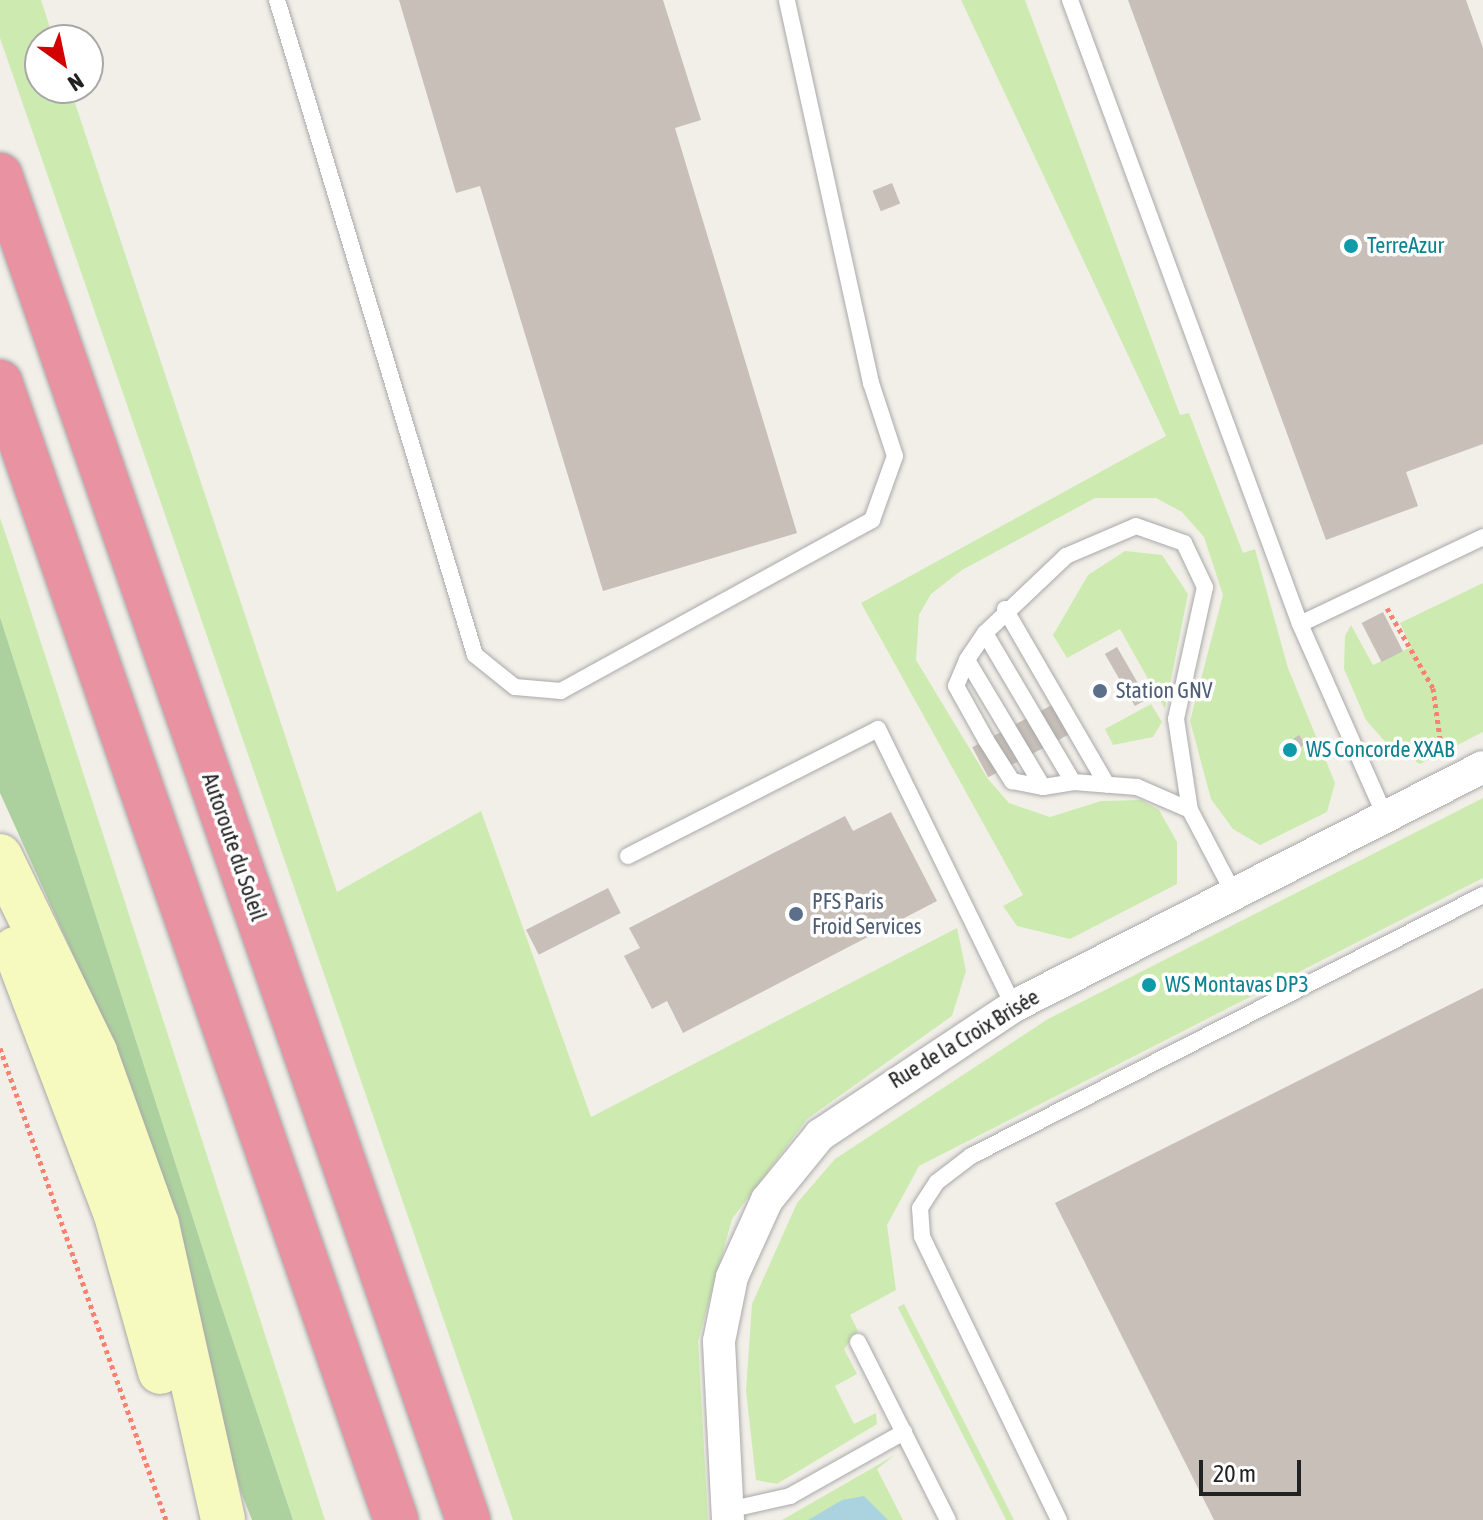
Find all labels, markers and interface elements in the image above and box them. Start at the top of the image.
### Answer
north arrow [24,24,104,104]
text: N [63,68,89,97]
place label: TerreAzur [1367,233,1444,259]
marker: TerreAzur [1342,237,1360,255]
place label: Station GNV [1116,678,1213,704]
marker: Station GNV [1091,682,1109,700]
place label: WS Concorde XXAB [1306,737,1455,763]
marker: WS Concorde XXAB [1281,741,1299,759]
street label: Autoroute du Soleil [196,770,272,924]
place label: PFS Paris Froid Services [812,888,921,940]
marker: PFS Paris Froid Services [787,905,805,923]
place label: WS Montavas DP3 [1165,972,1309,998]
marker: WS Montavas DP3 [1140,976,1158,994]
street label: Rue de la Croix Brisée [884,984,1044,1094]
scale bar [1203,1444,1305,1494]
text: 20 m [1213,1460,1256,1487]

